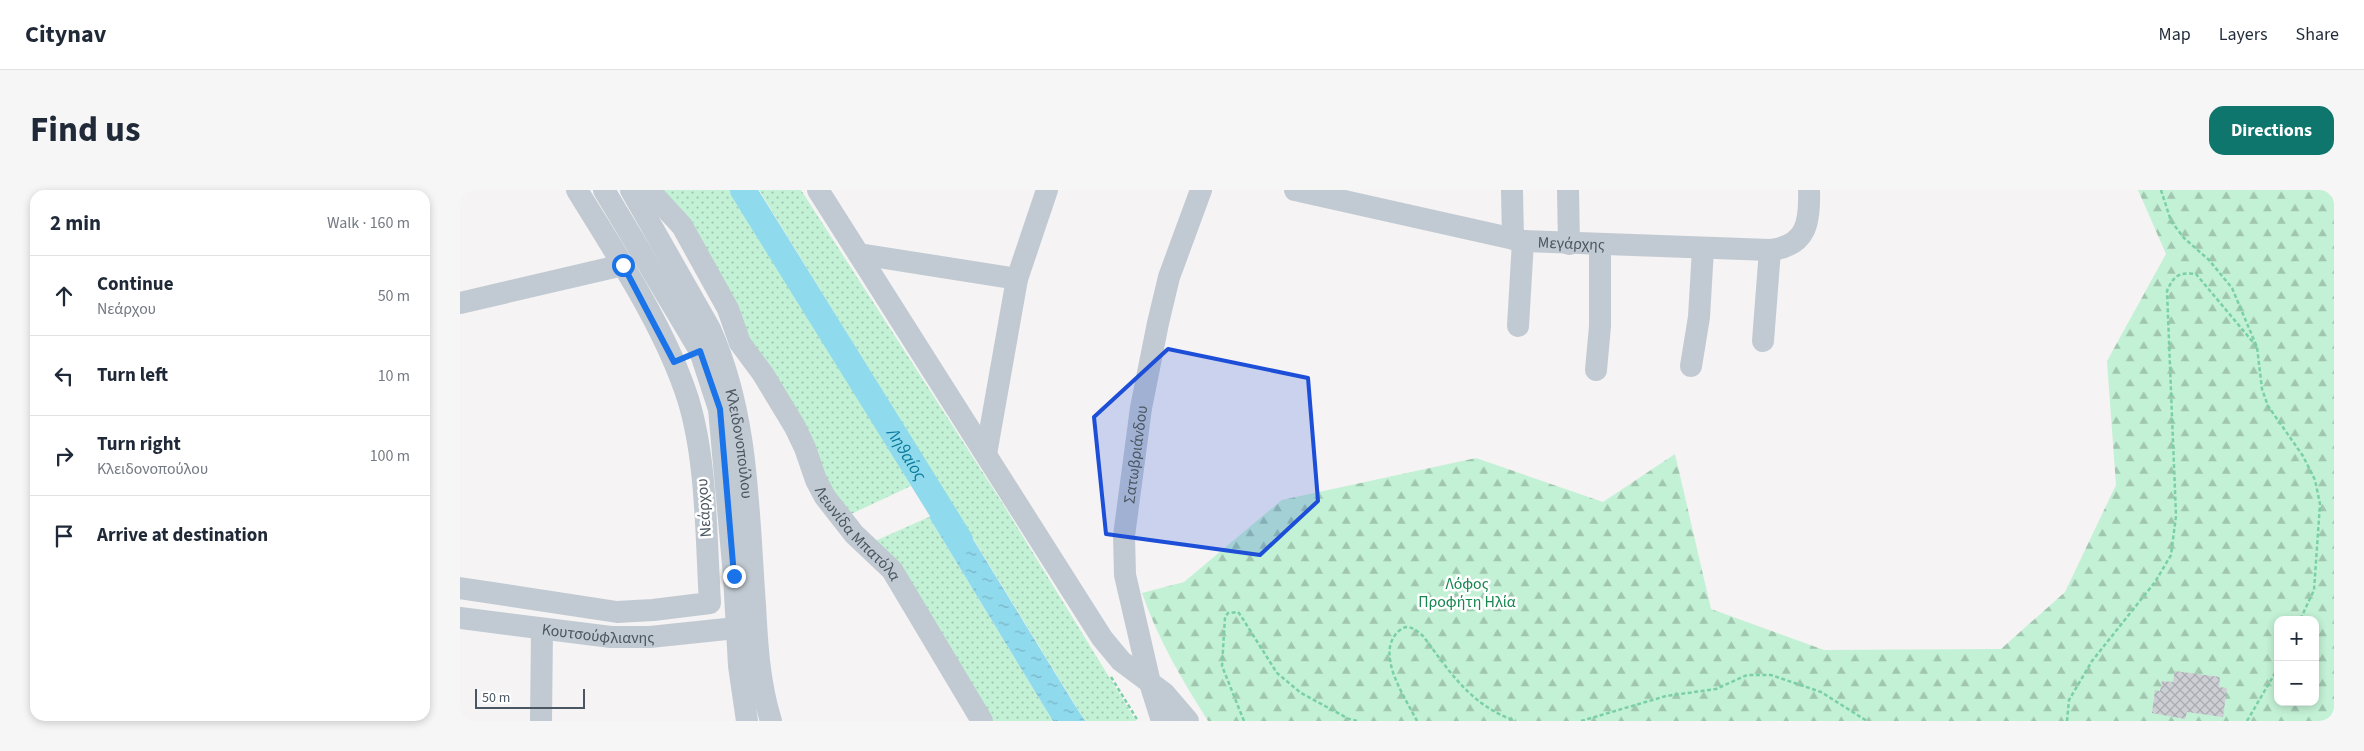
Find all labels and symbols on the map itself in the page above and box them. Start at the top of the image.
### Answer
street label: Μεγάρχης [1537,232,1605,256]
route start [612,254,635,277]
street label: Κλειδονοπούλου [719,387,758,500]
street label: Σατωβριάνδου [1118,404,1153,505]
water label: Ληθαίος [880,423,933,486]
street label: Νεάρχου [691,478,717,538]
street label: Λεωνίδα Μπατόλα [809,483,906,585]
route end [723,565,746,588]
park label: Λόφος Προφήτη Ηλία [1418,573,1516,613]
street label: Κουτσούφλιανης [541,618,655,649]
scale bar [475,686,585,709]

